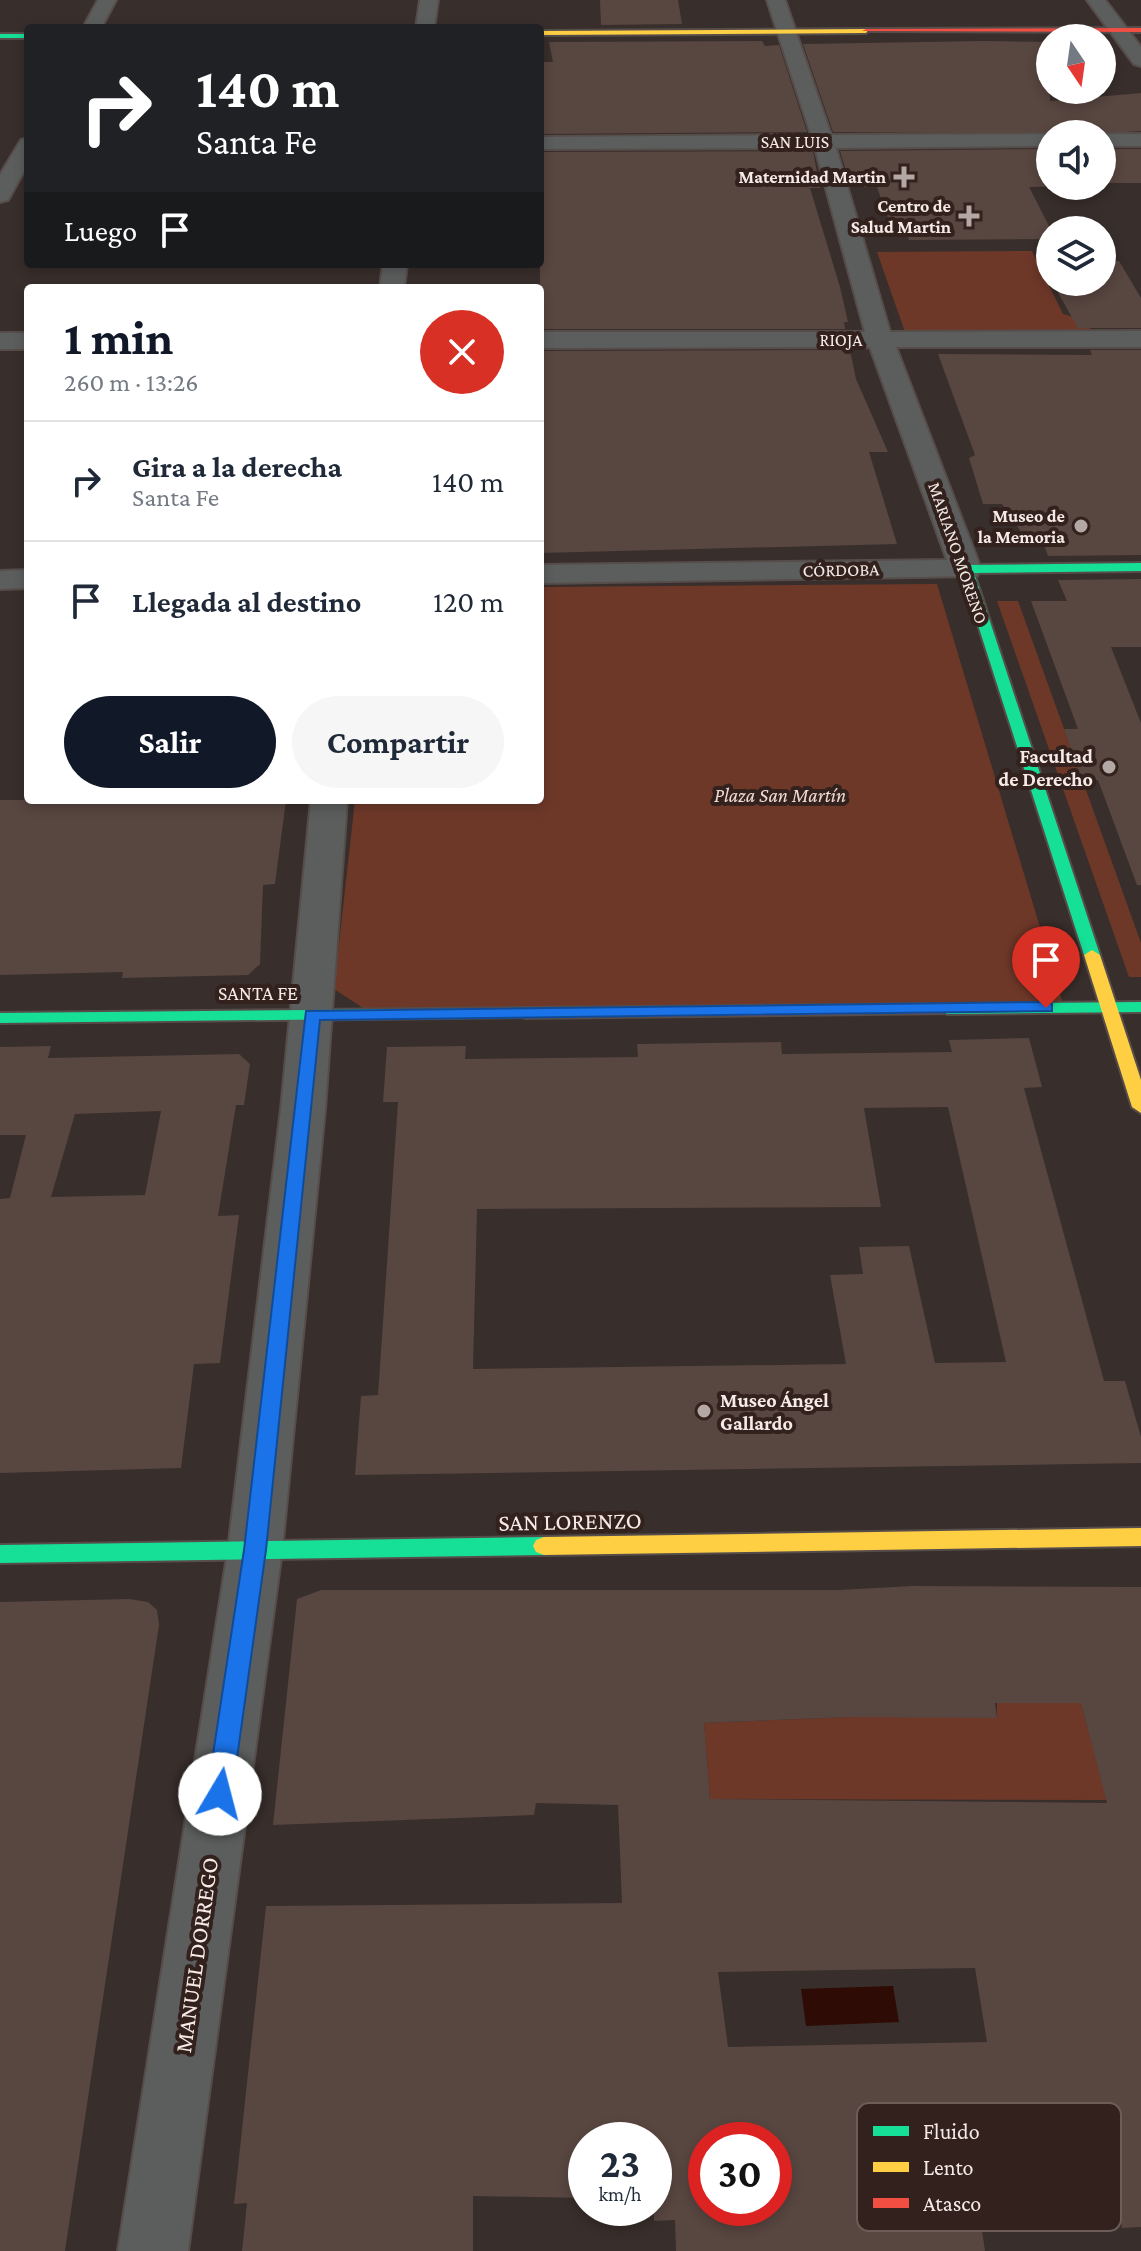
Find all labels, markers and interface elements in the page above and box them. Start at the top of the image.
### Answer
north arrow [1036,24,1116,104]
map controls [1036,24,1116,296]
icon: right [64,56,168,160]
text: 140 m [196,57,339,119]
button: sound [1036,120,1116,200]
text: Santa Fe [196,122,317,162]
street label: SAN LUIS [761,132,829,152]
marker: Maternidad Martin [893,166,915,188]
place label: Maternidad Martin [739,167,887,187]
place label: Centro de Salud Martin [851,196,952,237]
marker: Centro de Salud Martin [958,205,980,227]
icon: arrive [153,208,197,252]
text: Luego [64,214,137,247]
button: layers [1036,216,1116,296]
button: close [420,310,504,394]
text: 1 min [64,311,173,364]
street label: RIOJA [819,330,863,350]
text: 260 m · 13:26 [64,368,199,397]
text: Gira a la derecha [132,450,342,483]
icon: right [64,459,108,503]
text: 140 m [432,465,504,498]
street label: MARIANO MORENO [924,479,992,627]
text: Santa Fe [132,483,219,512]
place label: Museo de la Memoria [978,506,1065,547]
marker: Museo de la Memoria [1072,517,1090,535]
street label: CÓRDOBA [803,559,880,581]
icon: arrive [64,579,108,623]
text: Llegada al destino [132,585,361,618]
text: 120 m [433,585,504,618]
button: Salir [64,696,276,788]
button: Compartir [292,696,504,788]
place label: Facultad de Derecho [998,745,1093,790]
marker: Facultad de Derecho [1100,758,1118,776]
park label: Plaza San Martín [714,784,846,806]
pin [1012,926,1080,1008]
icon: arrive [1024,938,1068,982]
street label: SANTA FE [218,982,298,1004]
place label: Museo Ángel Gallardo [720,1389,829,1434]
marker: Museo Ángel Gallardo [695,1402,713,1420]
street label: SAN LORENZO [498,1506,642,1536]
position arrow [178,1752,262,1836]
street label: MANUEL DORREGO [169,1855,223,2055]
legend [857,2103,1121,2231]
text: Fluido [923,2119,980,2144]
speed limit sign: 30 [688,2122,792,2226]
text: 23 [600,2141,640,2186]
text: Lento [923,2155,974,2180]
text: km/h [598,2183,642,2205]
text: Atasco [923,2191,981,2216]

